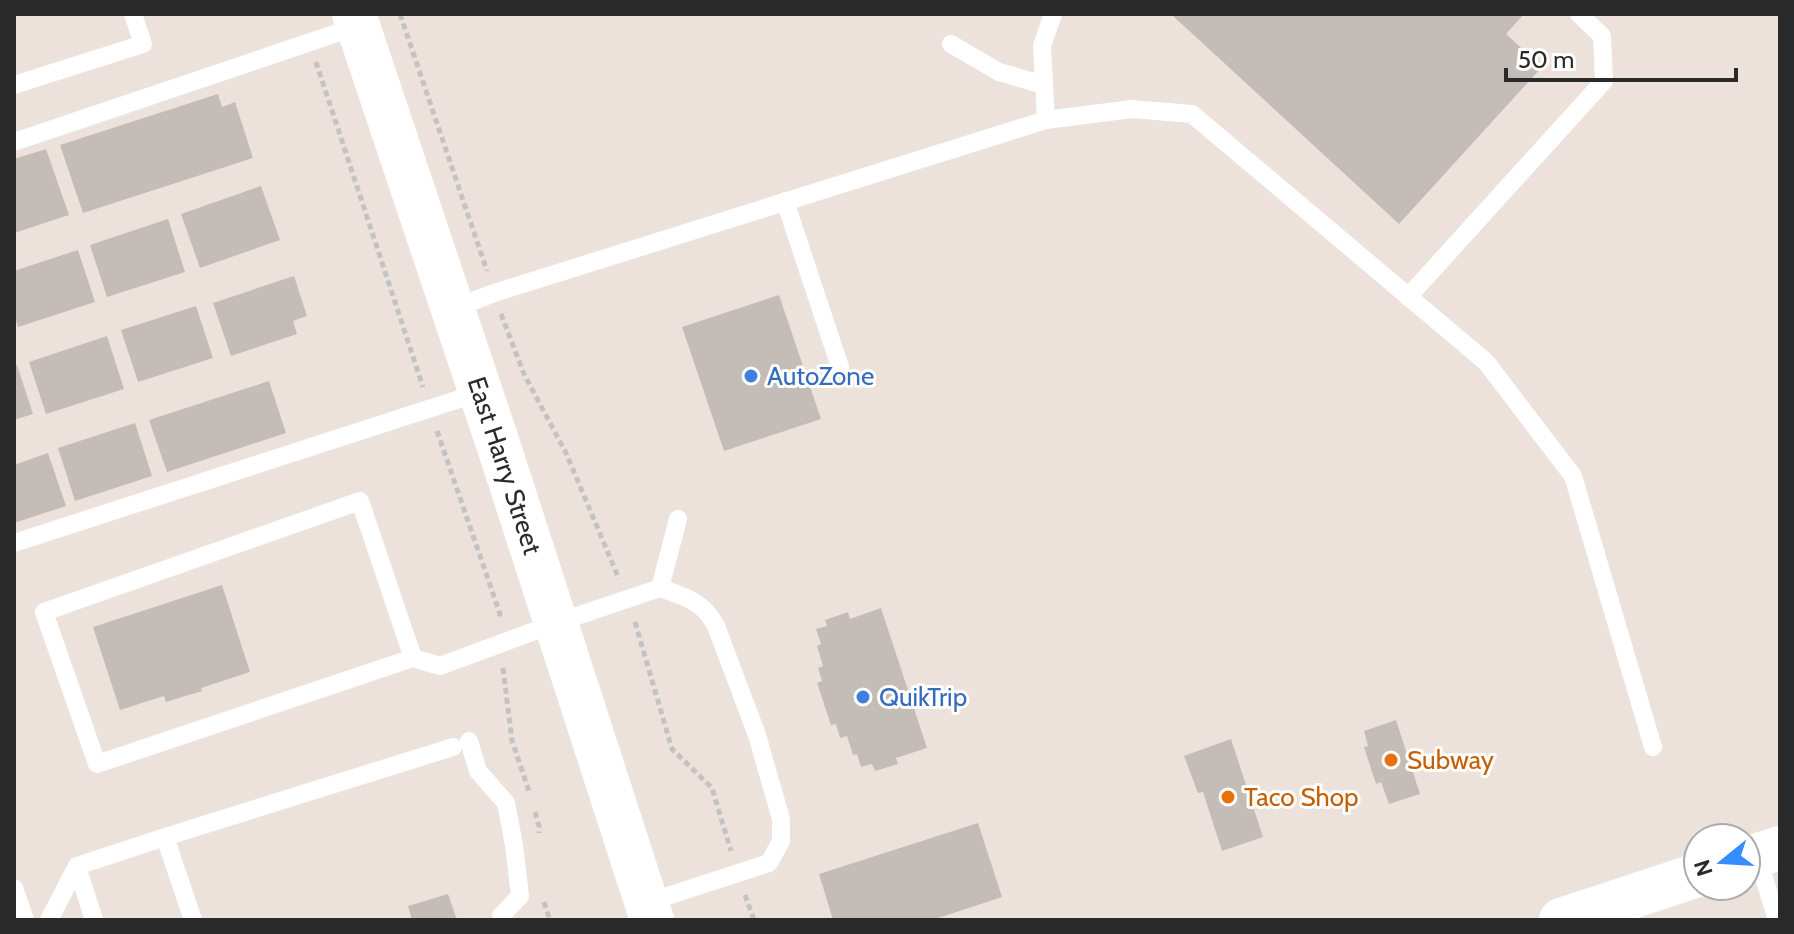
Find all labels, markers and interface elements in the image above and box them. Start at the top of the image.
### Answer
scale bar [1506,32,1736,82]
text: 50 m [1518,45,1574,74]
place label: AutoZone [767,360,874,392]
marker: AutoZone [742,367,760,385]
street label: East Harry Street [461,372,549,559]
place label: QuikTrip [879,681,967,713]
marker: QuikTrip [854,688,872,706]
place label: Subway [1407,744,1494,776]
marker: Subway [1382,751,1400,769]
place label: Taco Shop [1244,781,1358,813]
marker: Taco Shop [1219,788,1237,806]
north arrow [1682,822,1762,902]
text: N [1688,856,1719,880]

